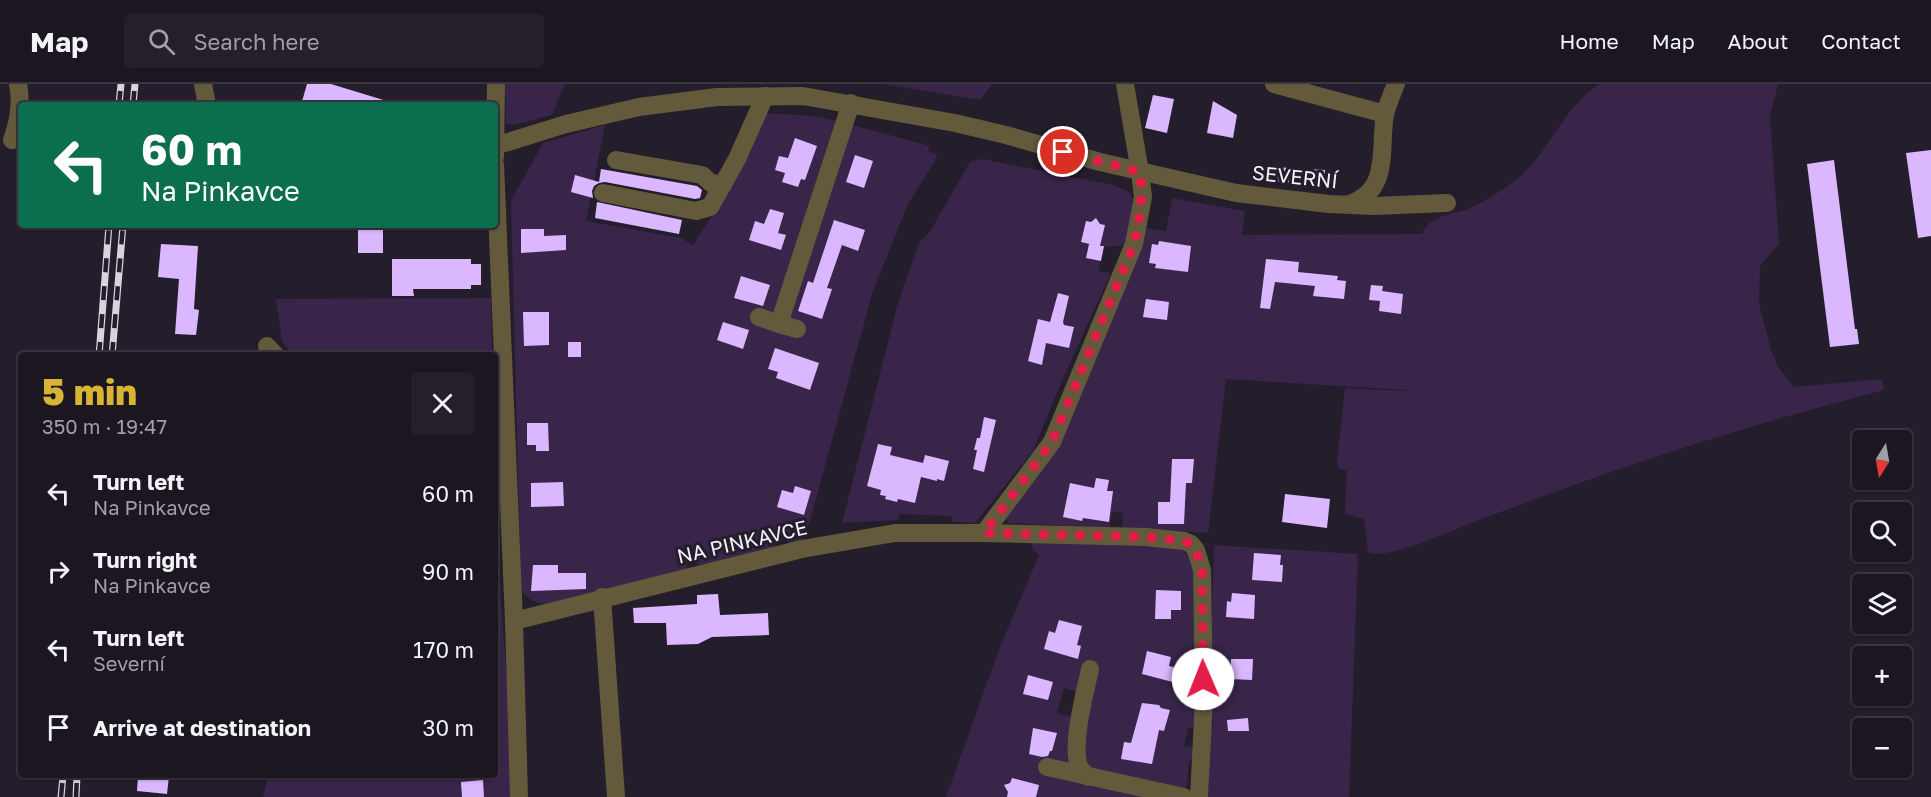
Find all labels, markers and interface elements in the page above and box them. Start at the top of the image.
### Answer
search box [124,14,544,68]
text: Map [30,25,88,58]
icon: search [145,25,178,58]
text: Search here [193,28,319,55]
text: Home [1559,28,1619,54]
text: Map [1652,28,1695,54]
text: About [1728,28,1788,54]
text: Contact [1821,28,1901,54]
text: 60 m [141,124,242,174]
icon: left [42,126,120,204]
pin [1037,126,1088,177]
icon: arrive [1046,135,1079,168]
street label: SEVERNÍ [1251,160,1340,192]
text: Na Pinkavce [141,175,300,207]
text: 5 min [42,370,137,413]
button: close [411,372,474,435]
text: 350 m · 19:47 [42,414,167,438]
north arrow [1852,430,1912,490]
map controls [1852,430,1912,778]
text: Turn left [93,468,184,495]
icon: left [42,477,75,510]
text: 60 m [422,480,474,507]
text: Na Pinkavce [93,495,211,519]
button: search [1852,502,1912,562]
street label: NA PINKAVCE [675,514,809,568]
text: Turn right [93,546,197,573]
icon: right [42,555,75,588]
text: 90 m [422,558,474,585]
text: Na Pinkavce [93,573,211,597]
button: layers [1852,574,1912,634]
text: Turn left [93,624,184,651]
icon: left [42,633,75,666]
text: 170 m [413,636,474,663]
button: + [1852,646,1912,706]
position arrow [1171,647,1235,711]
text: Severní [93,651,165,675]
icon: arrive [42,711,75,744]
text: Arrive at destination [93,714,311,741]
text: 30 m [423,714,474,741]
button: − [1852,718,1912,778]

